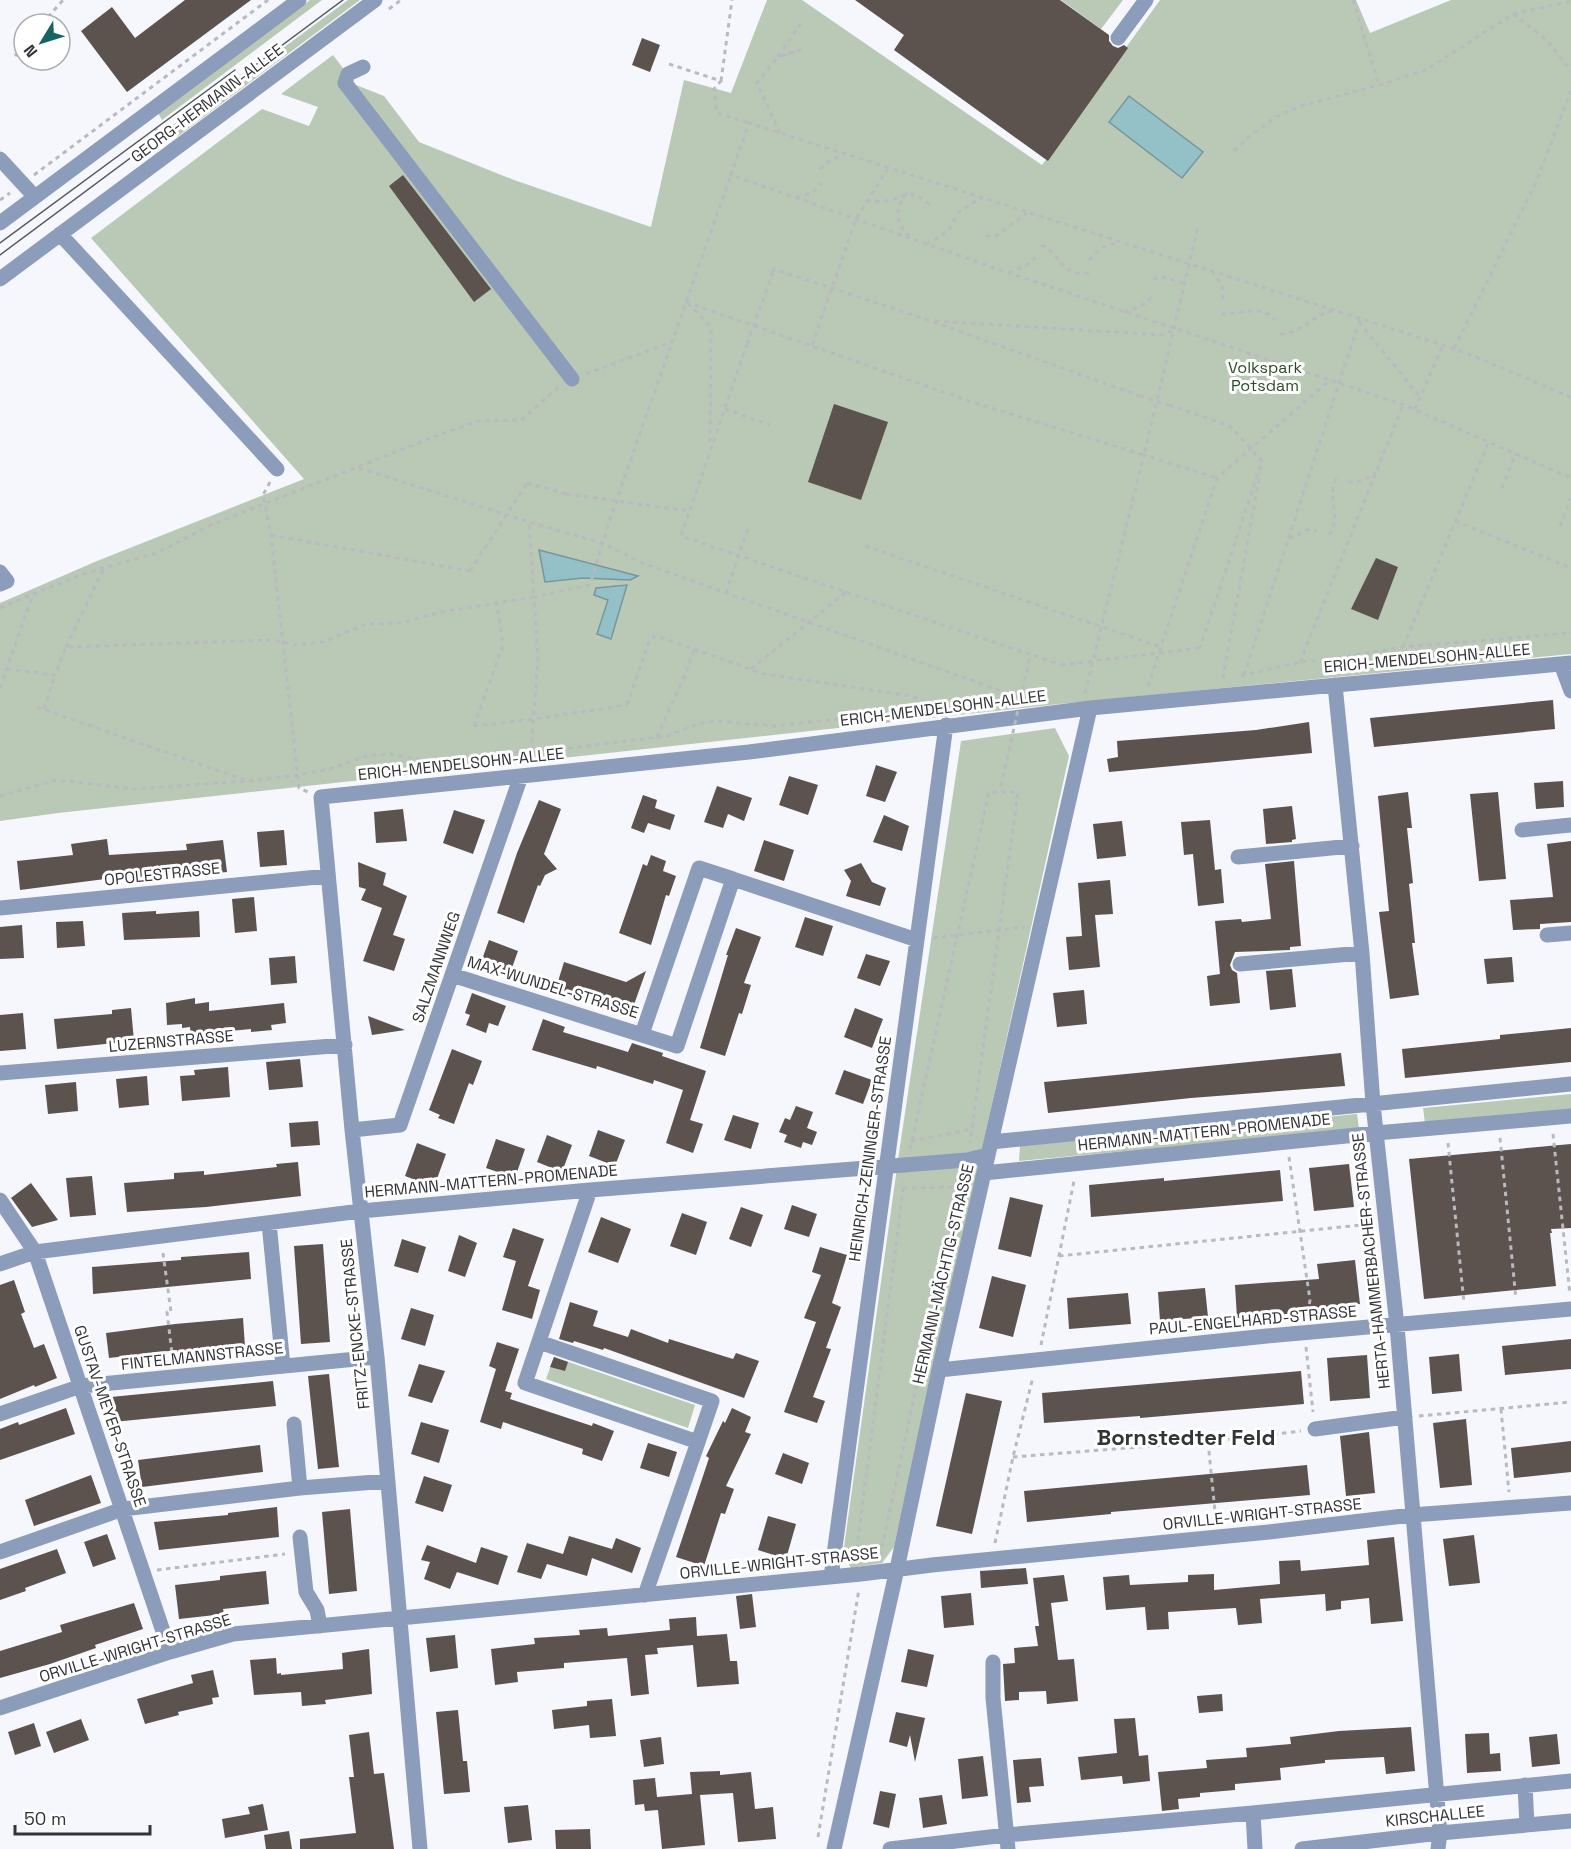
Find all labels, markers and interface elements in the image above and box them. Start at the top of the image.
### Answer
north arrow [12,12,72,72]
street label: GEORG-HERMANN-ALLEE [127,39,287,167]
text: N [19,40,42,62]
park label: Volkspark Potsdam [1228,357,1302,396]
street label: ERICH-MENDELSOHN-ALLEE [1323,639,1531,677]
street label: ERICH-MENDELSOHN-ALLEE [839,685,1047,731]
street label: ERICH-MENDELSOHN-ALLEE [357,743,565,785]
street label: OPOLESTRASSE [103,857,221,891]
street label: SALZMANNWEG [407,908,465,1026]
street label: MAX-WUNDEL-STRASSE [465,951,641,1023]
street label: LUZERNSTRASSE [108,1025,234,1057]
street label: HEINRICH-ZEININGER-STRASSE [844,1035,896,1263]
street label: HERMANN-MATTERN-PROMENADE [1077,1108,1331,1156]
street label: HERTA-HAMMERBACHER-STRASSE [1347,1132,1395,1390]
street label: HERMANN-MATTERN-PROMENADE [363,1159,619,1203]
street label: HERMANN-MÄCHTIG-STRASSE [907,1162,979,1386]
street label: FRITZ-ENCKE-STRASSE [336,1238,374,1410]
street label: PAUL-ENGELHARD-STRASSE [1148,1300,1358,1340]
street label: GUSTAV-MEYER-STRASSE [69,1322,151,1510]
street label: FINTELMANNSTRASSE [120,1337,284,1375]
district label: Bornstedter Feld [1097,1423,1275,1451]
street label: ORVILLE-WRIGHT-STRASSE [1162,1493,1362,1535]
street label: ORVILLE-WRIGHT-STRASSE [679,1542,879,1584]
street label: ORVILLE-WRIGHT-STRASSE [36,1609,234,1687]
scale bar [15,1798,150,1836]
street label: KIRSCHALLEE [1384,1800,1486,1832]
text: 50 m [24,1807,66,1830]

